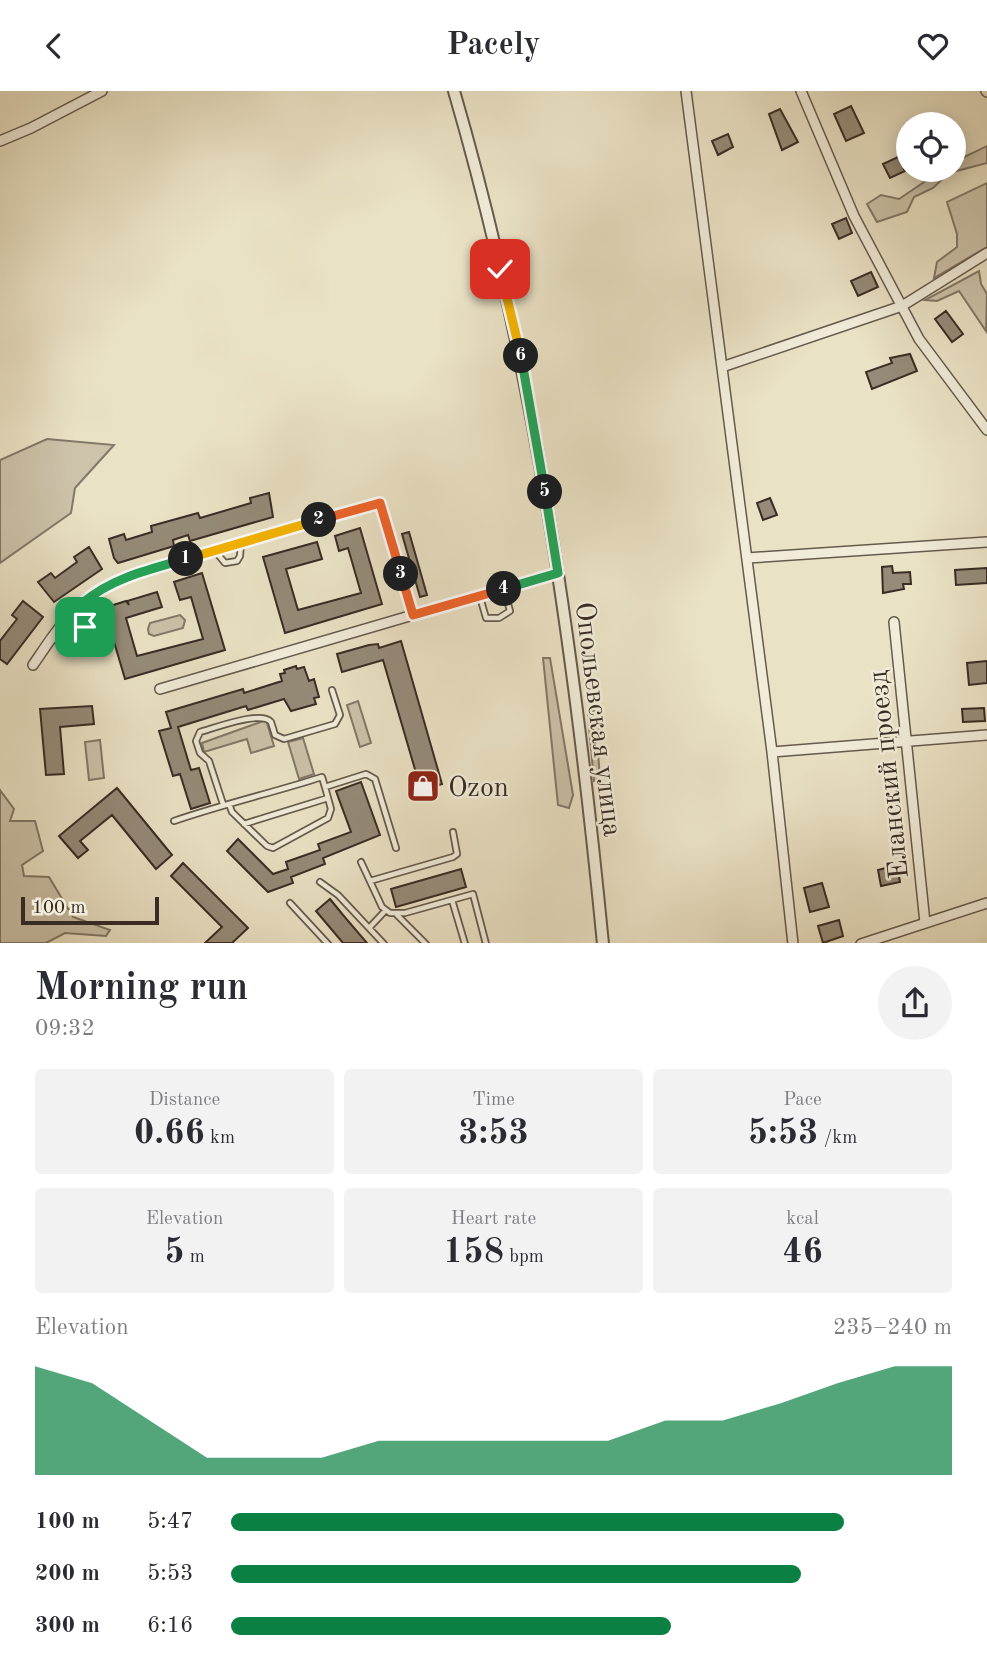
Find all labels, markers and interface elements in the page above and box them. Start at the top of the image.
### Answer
icon: back [35,27,73,65]
icon: heart [914,27,952,65]
text: Pacely [446,30,541,62]
map controls [896,112,966,182]
button: locate [896,112,966,182]
pin [470,239,530,299]
icon: check [481,250,519,288]
pin: 6 [504,338,538,373]
text: 6 [515,346,526,365]
pin: 5 [528,475,562,509]
text: 5 [539,482,550,501]
pin: 2 [302,503,336,537]
text: 2 [313,510,324,529]
pin: 1 [168,541,204,577]
text: 1 [180,549,191,568]
pin: 3 [384,557,418,591]
text: 3 [395,564,406,583]
pin: 4 [486,571,522,607]
text: 4 [498,579,509,598]
pin [55,597,115,657]
street label: Опольевская улица [569,600,625,839]
icon: arrive [66,608,104,646]
street label: Еланский проезд [865,669,915,880]
shop icon: Ozon [404,767,442,805]
place label: Ozon [448,775,509,803]
scale bar [21,895,159,926]
text: 100 m [32,899,85,918]
button: share [878,966,952,1040]
text: Morning run [35,970,248,1008]
text: 09:32 [35,1017,95,1040]
text: Distance [149,1091,220,1110]
text: Time [472,1091,515,1110]
text: Pace [783,1091,822,1110]
text: 0.66 [134,1116,205,1151]
text: 3:53 [458,1116,529,1151]
text: 5:53 [748,1116,818,1151]
text: km [205,1129,235,1148]
text: /km [818,1129,857,1148]
text: Elevation [146,1210,223,1229]
text: Heart rate [451,1210,536,1229]
text: kcal [786,1210,819,1229]
text: 5 [164,1235,184,1270]
text: 158 [443,1235,504,1270]
text: 46 [782,1235,823,1270]
text: m [184,1248,205,1267]
text: bpm [504,1248,544,1267]
text: Elevation [35,1316,129,1339]
text: 235–240 m [833,1316,952,1339]
text: 100 m [35,1510,100,1533]
text: 5:47 [147,1510,193,1533]
text: 200 m [35,1562,100,1585]
text: 5:53 [147,1562,193,1585]
text: 300 m [35,1614,100,1637]
text: 6:16 [147,1614,193,1637]

